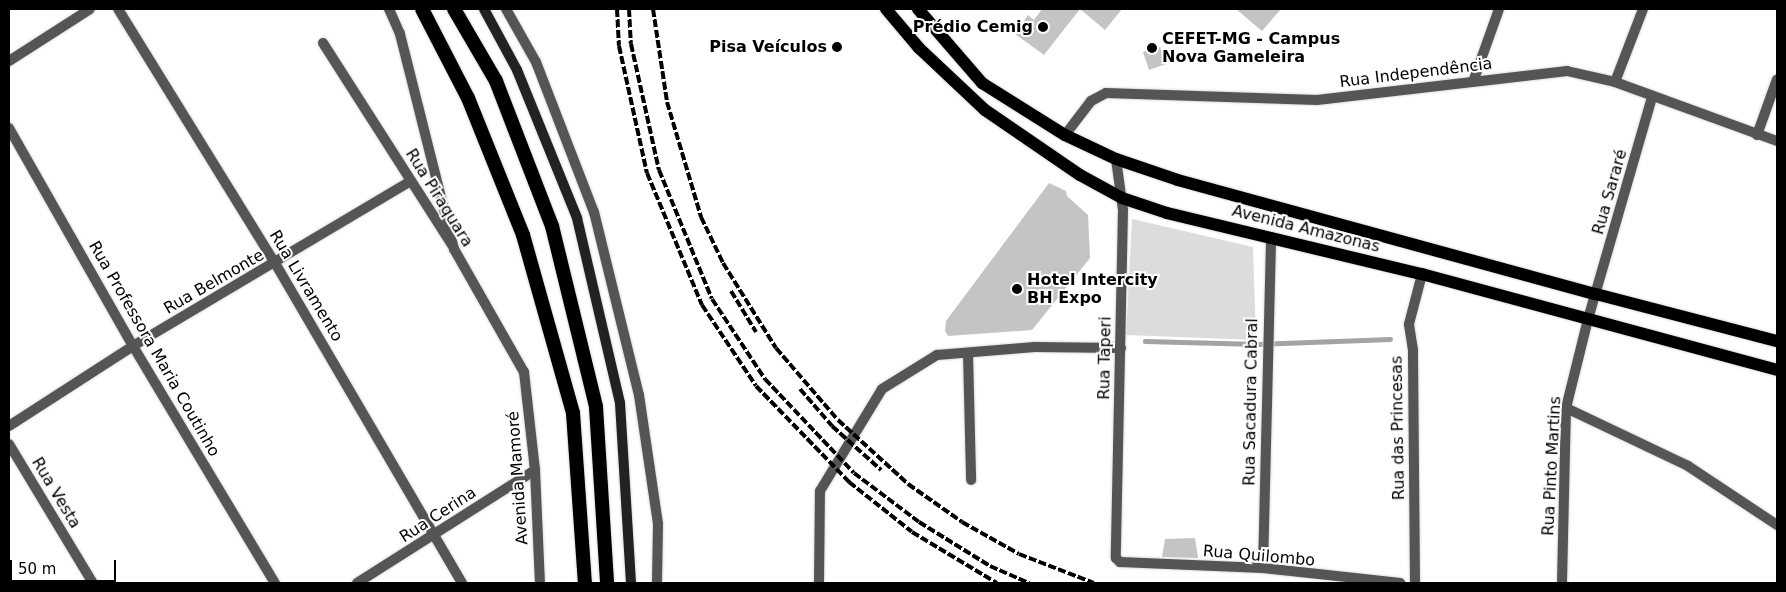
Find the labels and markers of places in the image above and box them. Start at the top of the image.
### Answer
place label: Prédio Cemig [913,17,1033,37]
marker: Prédio Cemig [1037,21,1049,33]
place label: CEFET-MG - Campus Nova Gameleira [1162,29,1340,67]
place label: Pisa Veículos [709,37,827,57]
marker: Pisa Veículos [831,41,843,53]
marker: CEFET-MG - Campus Nova Gameleira [1146,42,1158,54]
place label: Hotel Intercity BH Expo [1027,270,1158,308]
marker: Hotel Intercity BH Expo [1011,283,1023,295]

